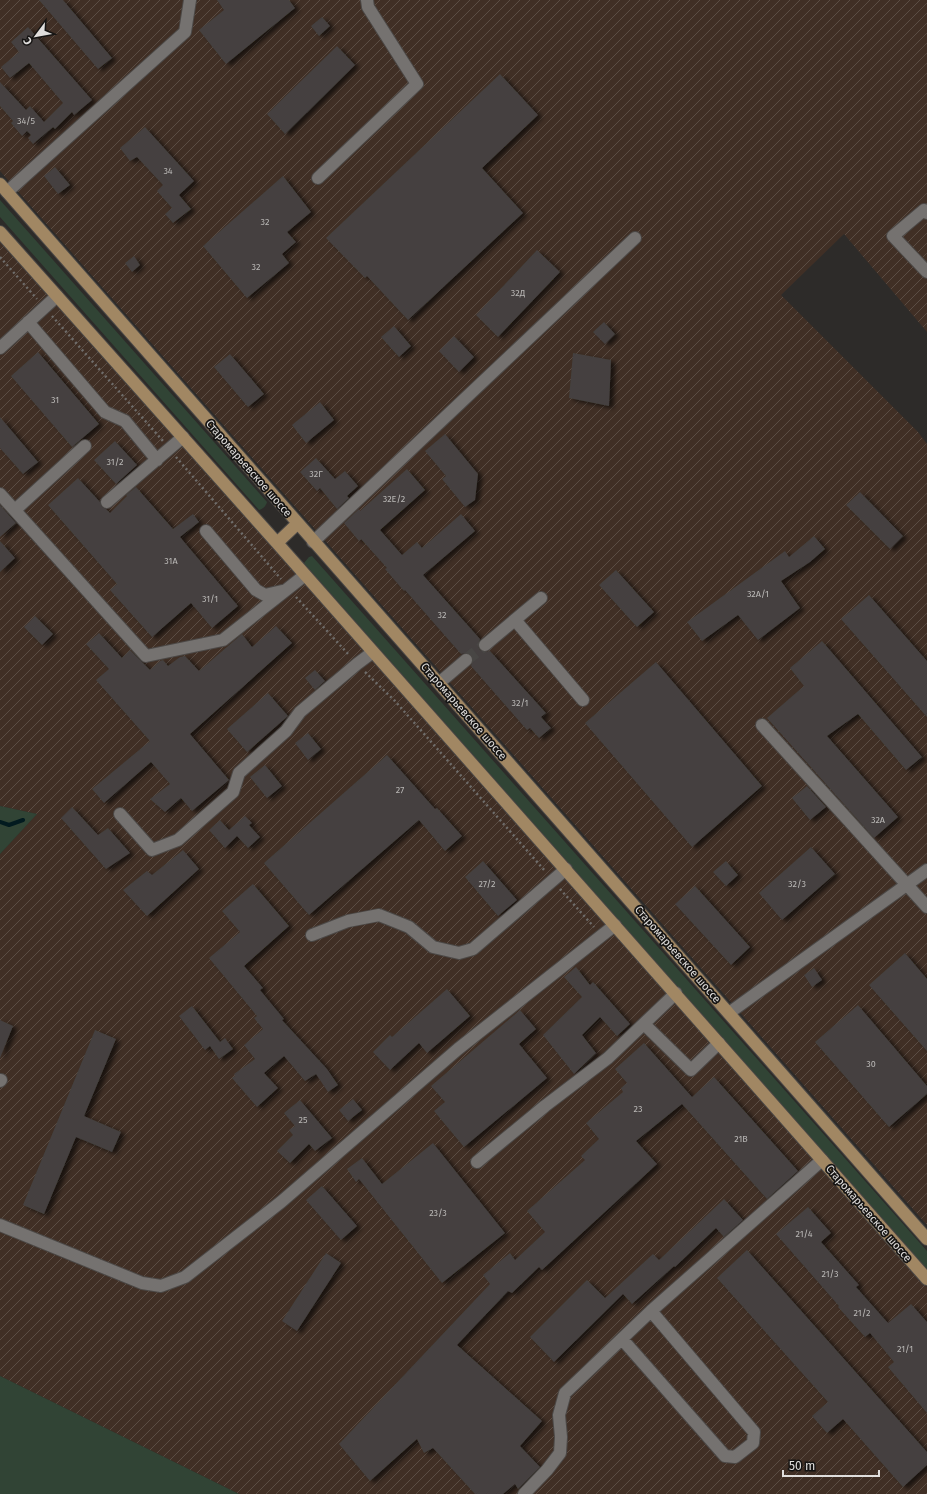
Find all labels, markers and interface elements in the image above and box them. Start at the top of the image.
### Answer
north arrow [16,16,56,56]
text: С [20,34,35,47]
house number: 34/5 [17,116,36,126]
house number: 34 [163,166,173,176]
house number: 32 [261,217,269,227]
house number: 32 [252,262,260,272]
house number: 32Д [511,288,526,298]
house number: 31 [51,395,59,405]
street label: Старомарьевское шоссе [203,417,294,519]
house number: 31/2 [107,457,123,467]
house number: 32Г [309,469,323,479]
house number: 32Е/2 [383,494,405,504]
house number: 31А [164,556,178,566]
house number: 32А/1 [747,589,769,599]
house number: 31/1 [202,594,218,604]
house number: 32 [438,610,446,620]
street label: Старомарьевское шоссе [418,660,509,762]
house number: 32/1 [512,698,528,708]
house number: 27 [396,785,404,795]
house number: 32А [871,815,886,825]
house number: 27/2 [479,879,495,889]
house number: 32/3 [788,879,806,889]
street label: Старомарьевское шоссе [632,903,723,1005]
house number: 30 [866,1059,876,1069]
house number: 23 [634,1104,642,1114]
house number: 25 [299,1115,308,1125]
house number: 21В [734,1134,748,1144]
street label: Старомарьевское шоссе [823,1162,914,1264]
house number: 23/3 [429,1208,447,1218]
house number: 21/4 [795,1229,813,1239]
house number: 21/3 [821,1269,839,1279]
house number: 21/2 [854,1308,870,1318]
house number: 21/1 [897,1344,913,1354]
scale bar [783,1452,879,1478]
text: 50 m [789,1459,815,1473]

